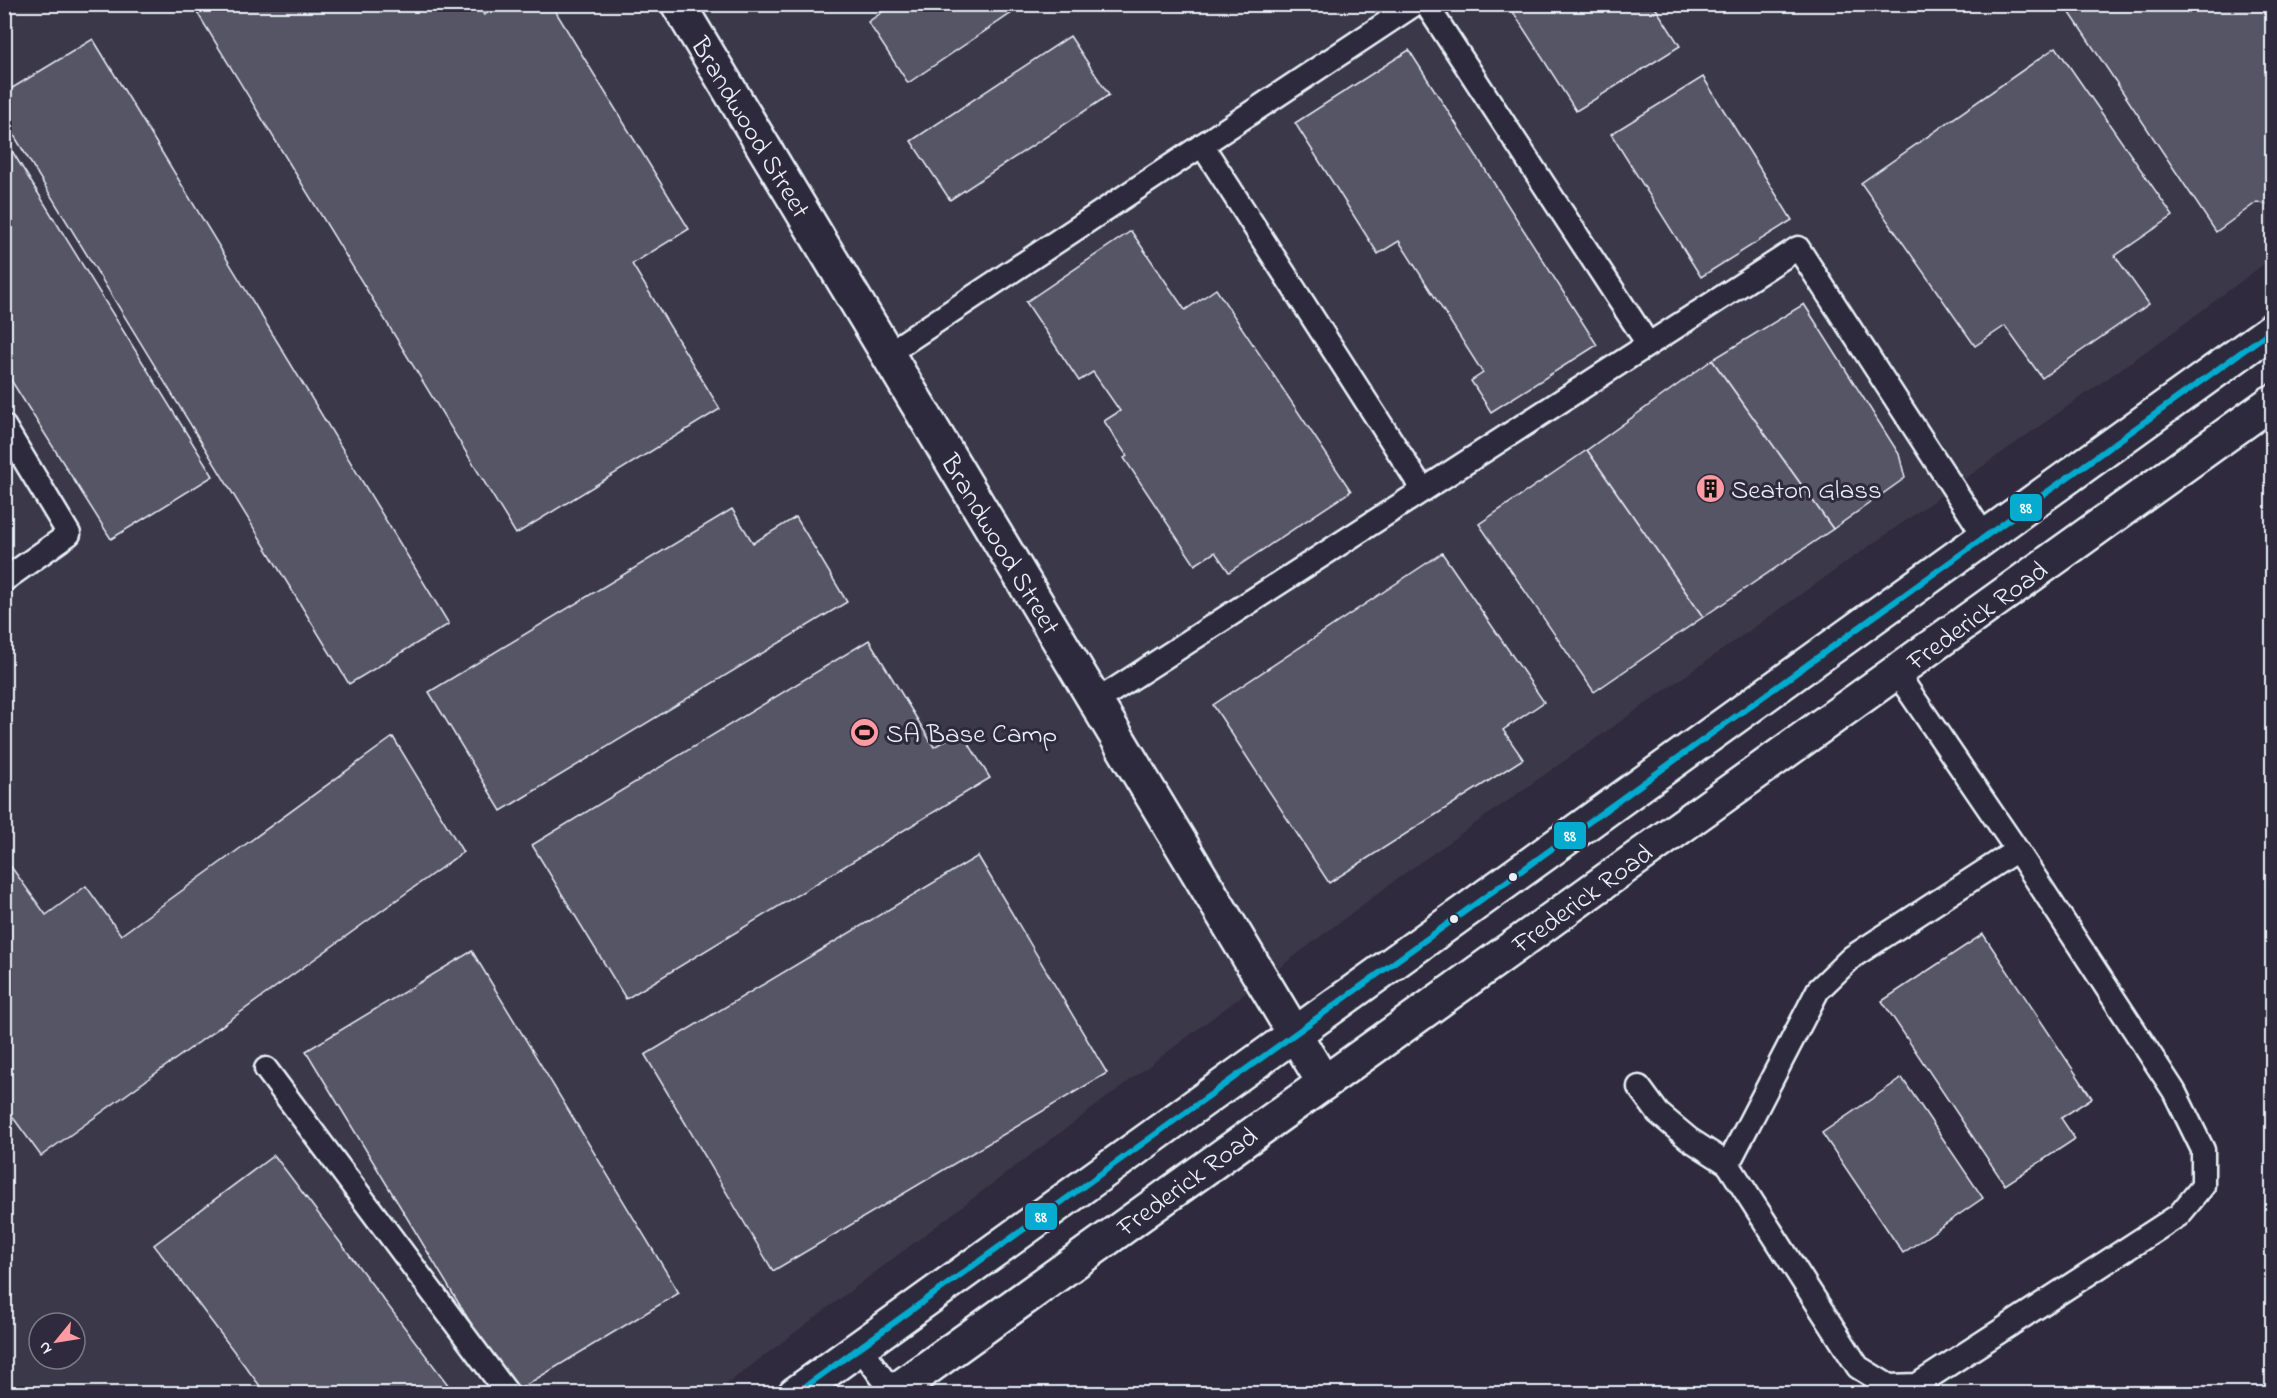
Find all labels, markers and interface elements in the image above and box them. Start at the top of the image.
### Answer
street label: Brandwood Street [679,29,818,226]
street label: Brandwood Street [929,446,1068,643]
place label: Seaton Glass [1731,472,1882,511]
building icon: Seaton Glass [1694,473,1726,505]
line badge: 88 [2009,493,2043,522]
text: 88 [2019,497,2032,521]
street label: Frederick Road [1899,553,2057,682]
place label: SA Base Camp [886,716,1057,755]
sports icon: SA Base Camp [849,717,881,749]
line badge: 88 [1553,821,1587,850]
text: 88 [1563,825,1576,849]
street label: Frederick Road [1504,836,1662,965]
unlabelled marker [1507,871,1519,883]
unlabelled marker [1448,913,1460,925]
street label: Frederick Road [1109,1119,1267,1248]
line badge: 88 [1024,1202,1058,1231]
text: 88 [1034,1206,1047,1230]
north arrow [27,1311,87,1371]
text: N [33,1337,59,1358]

